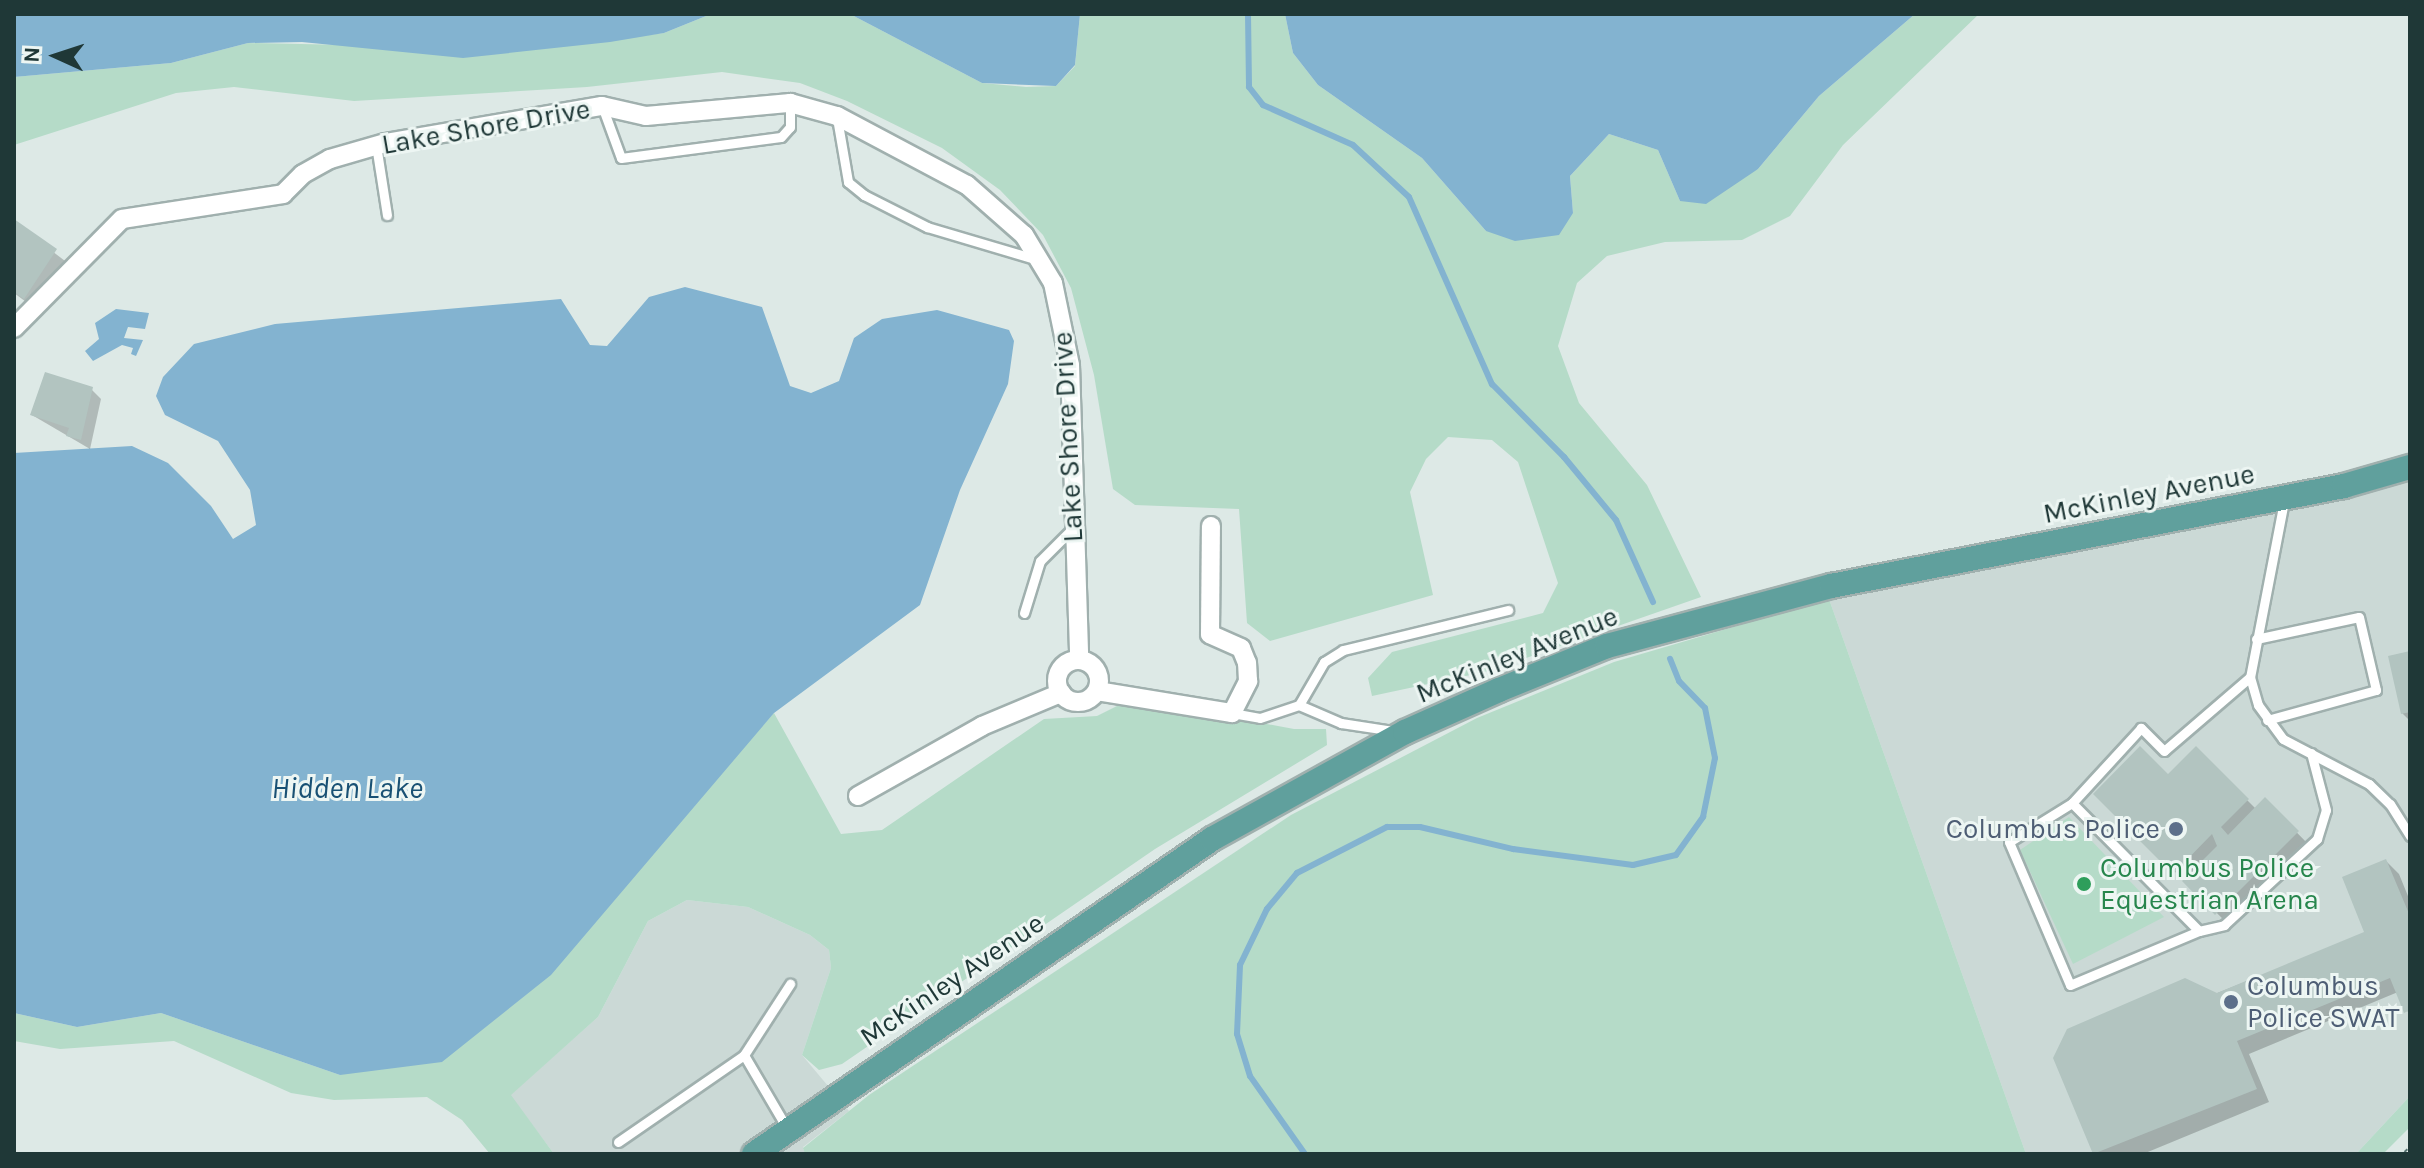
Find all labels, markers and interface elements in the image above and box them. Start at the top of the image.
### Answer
north arrow [16,16,96,96]
text: N [19,46,45,63]
street label: Lake Shore Drive [379,92,593,162]
street label: Lake Shore Drive [1046,331,1090,543]
street label: McKinley Avenue [2041,457,2257,531]
street label: McKinley Avenue [1411,599,1623,711]
water label: Hidden Lake [271,770,423,806]
place label: Columbus Police [1946,812,2160,846]
marker: Columbus Police [2167,820,2185,838]
place label: Columbus Police Equestrian Arena [2100,851,2319,917]
marker: Columbus Police Equestrian Arena [2075,875,2093,893]
street label: McKinley Avenue [854,906,1050,1054]
place label: Columbus Police SWAT [2247,969,2399,1035]
marker: Columbus Police SWAT [2222,993,2240,1011]

